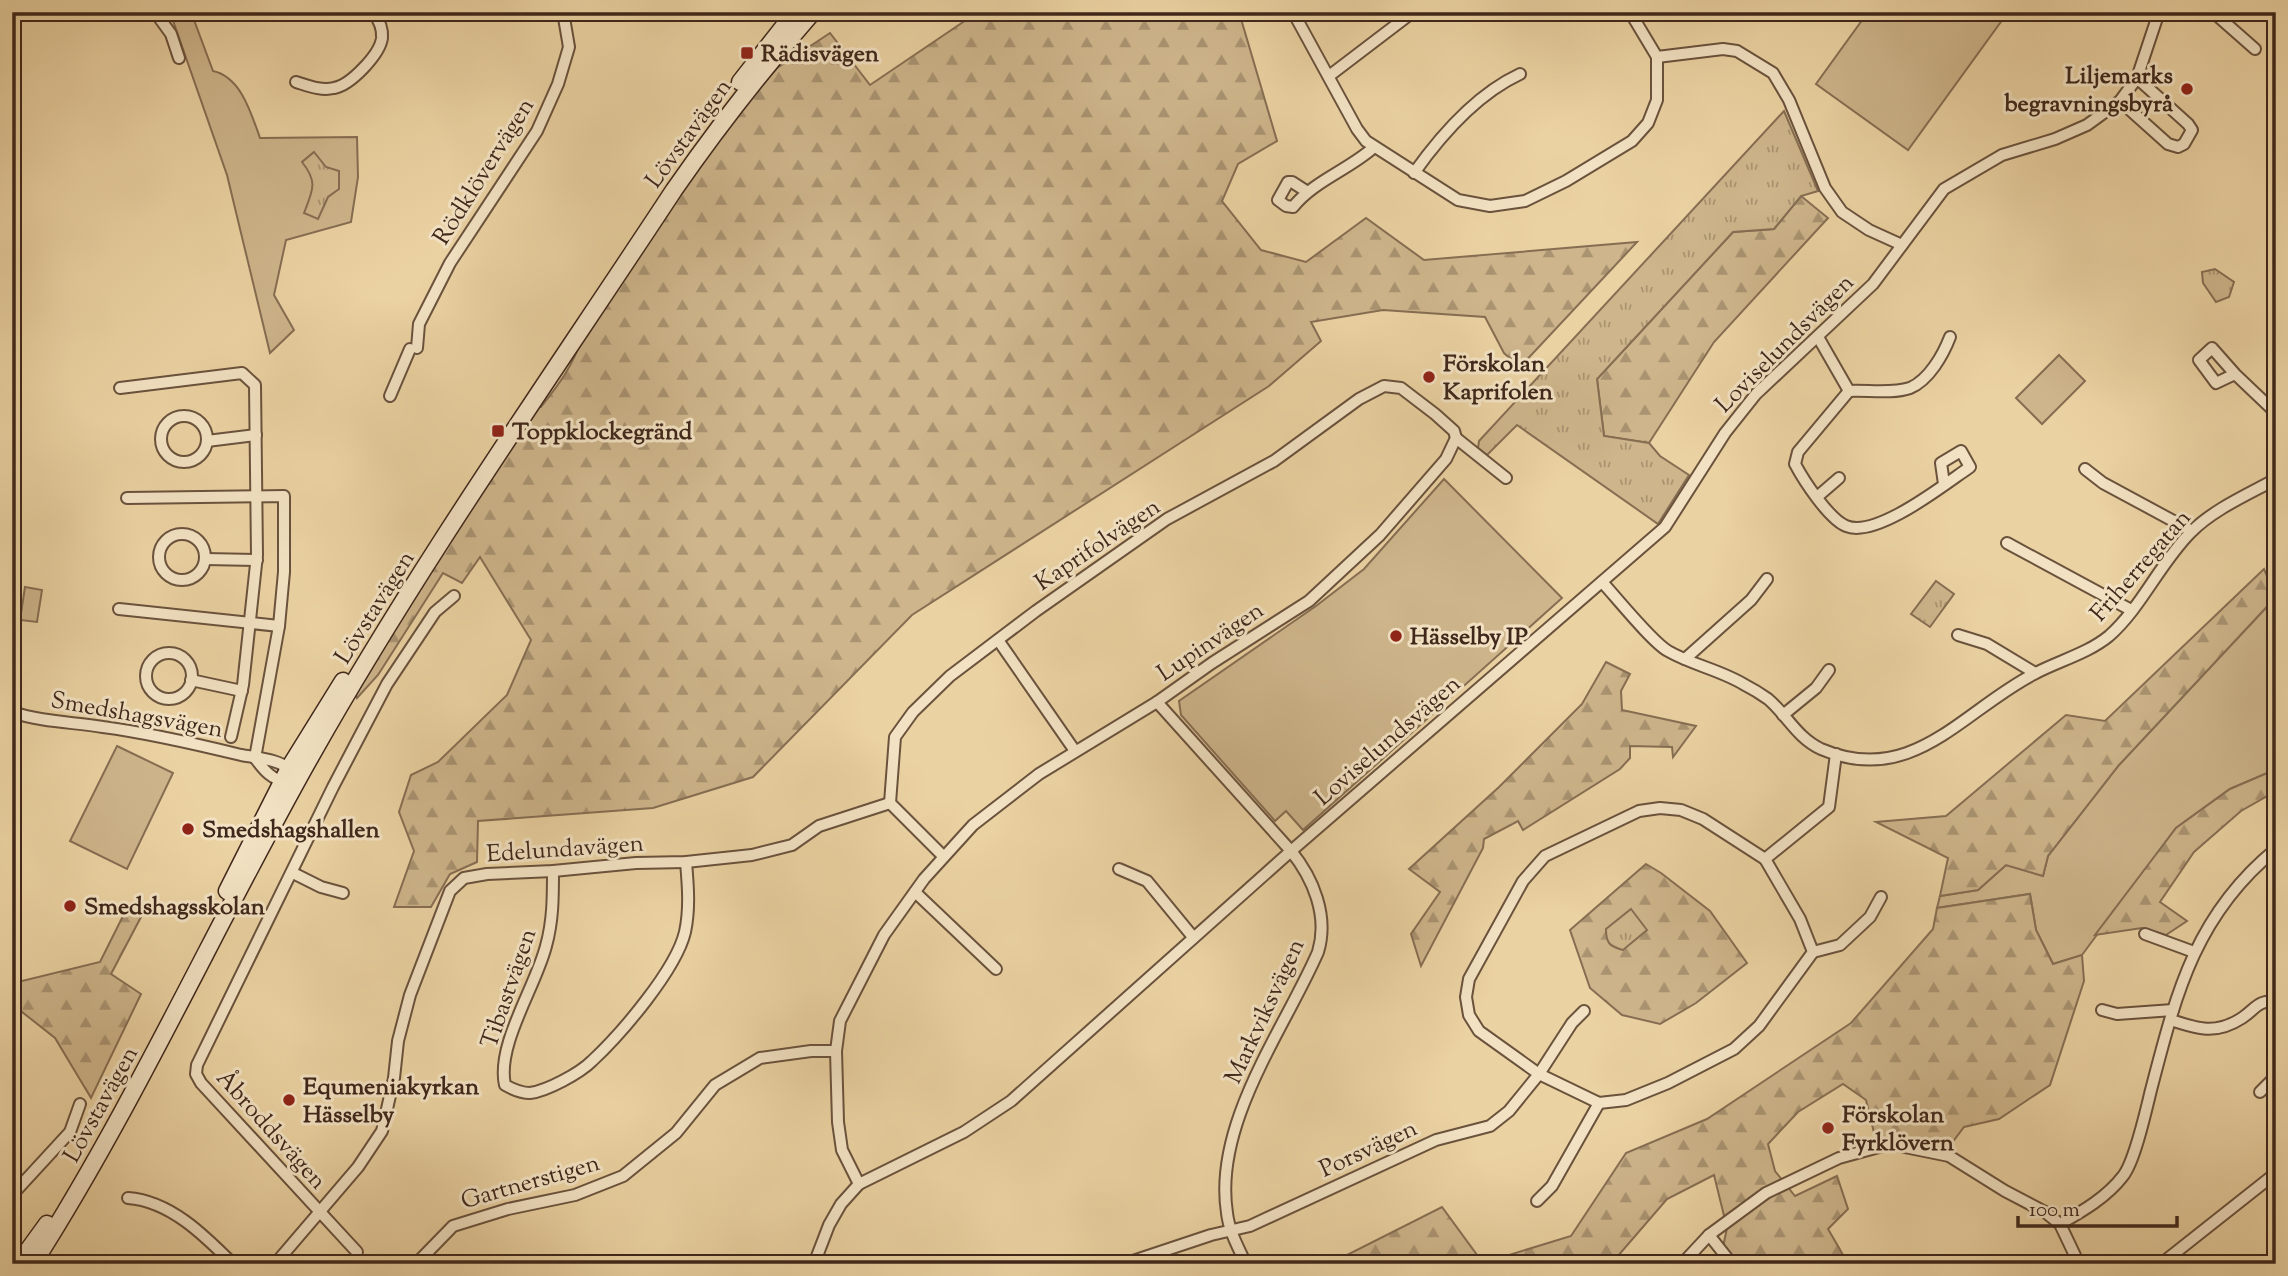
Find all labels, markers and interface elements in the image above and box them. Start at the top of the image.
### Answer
place label: Rädisvägen [761,38,880,72]
marker: Rädisvägen [739,45,755,61]
place label: Liljemarks begravningsbyrå [2003,60,2174,122]
street label: Lövstavägen [638,72,741,196]
marker: Liljemarks begravningsbyrå [2179,81,2195,97]
street label: Rödklövervägen [426,92,544,252]
street label: Loviselundsvägen [1708,267,1863,422]
place label: Förskolan Kaprifolen [1443,348,1554,410]
marker: Förskolan Kaprifolen [1421,369,1437,385]
place label: Toppklockegränd [512,416,693,450]
marker: Toppklockegränd [490,423,506,439]
street label: Kaprifolvägen [1029,491,1168,600]
street label: Friherregatan [2083,503,2200,630]
street label: Lövstavägen [327,545,424,671]
street label: Lupinvägen [1151,594,1271,691]
place label: Hässelby IP [1410,621,1528,655]
marker: Hässelby IP [1388,628,1404,644]
street label: Loviselundsvägen [1308,668,1469,815]
street label: Smedshagsvägen [48,684,225,748]
place label: Smedshagshallen [202,814,381,848]
marker: Smedshagshallen [180,821,196,837]
street label: Edelundavägen [485,828,645,872]
place label: Smedshagsskolan [84,891,266,925]
marker: Smedshagsskolan [62,898,78,914]
street label: Tibastvägen [474,924,546,1053]
street label: Markviksvägen [1217,934,1314,1090]
street label: Lövstavägen [56,1041,148,1169]
street label: Åbroddsvägen [207,1063,334,1198]
place label: Equmeniakyrkan Hässelby [303,1071,480,1133]
marker: Equmeniakyrkan Hässelby [281,1092,297,1108]
place label: Förskolan Fyrklövern [1842,1099,1955,1161]
street label: Porsvägen [1314,1112,1423,1187]
marker: Förskolan Fyrklövern [1820,1120,1836,1136]
street label: Gartnerstigen [457,1147,604,1219]
scale bar [2018,1185,2178,1229]
text: 100 m [2029,1196,2080,1226]

